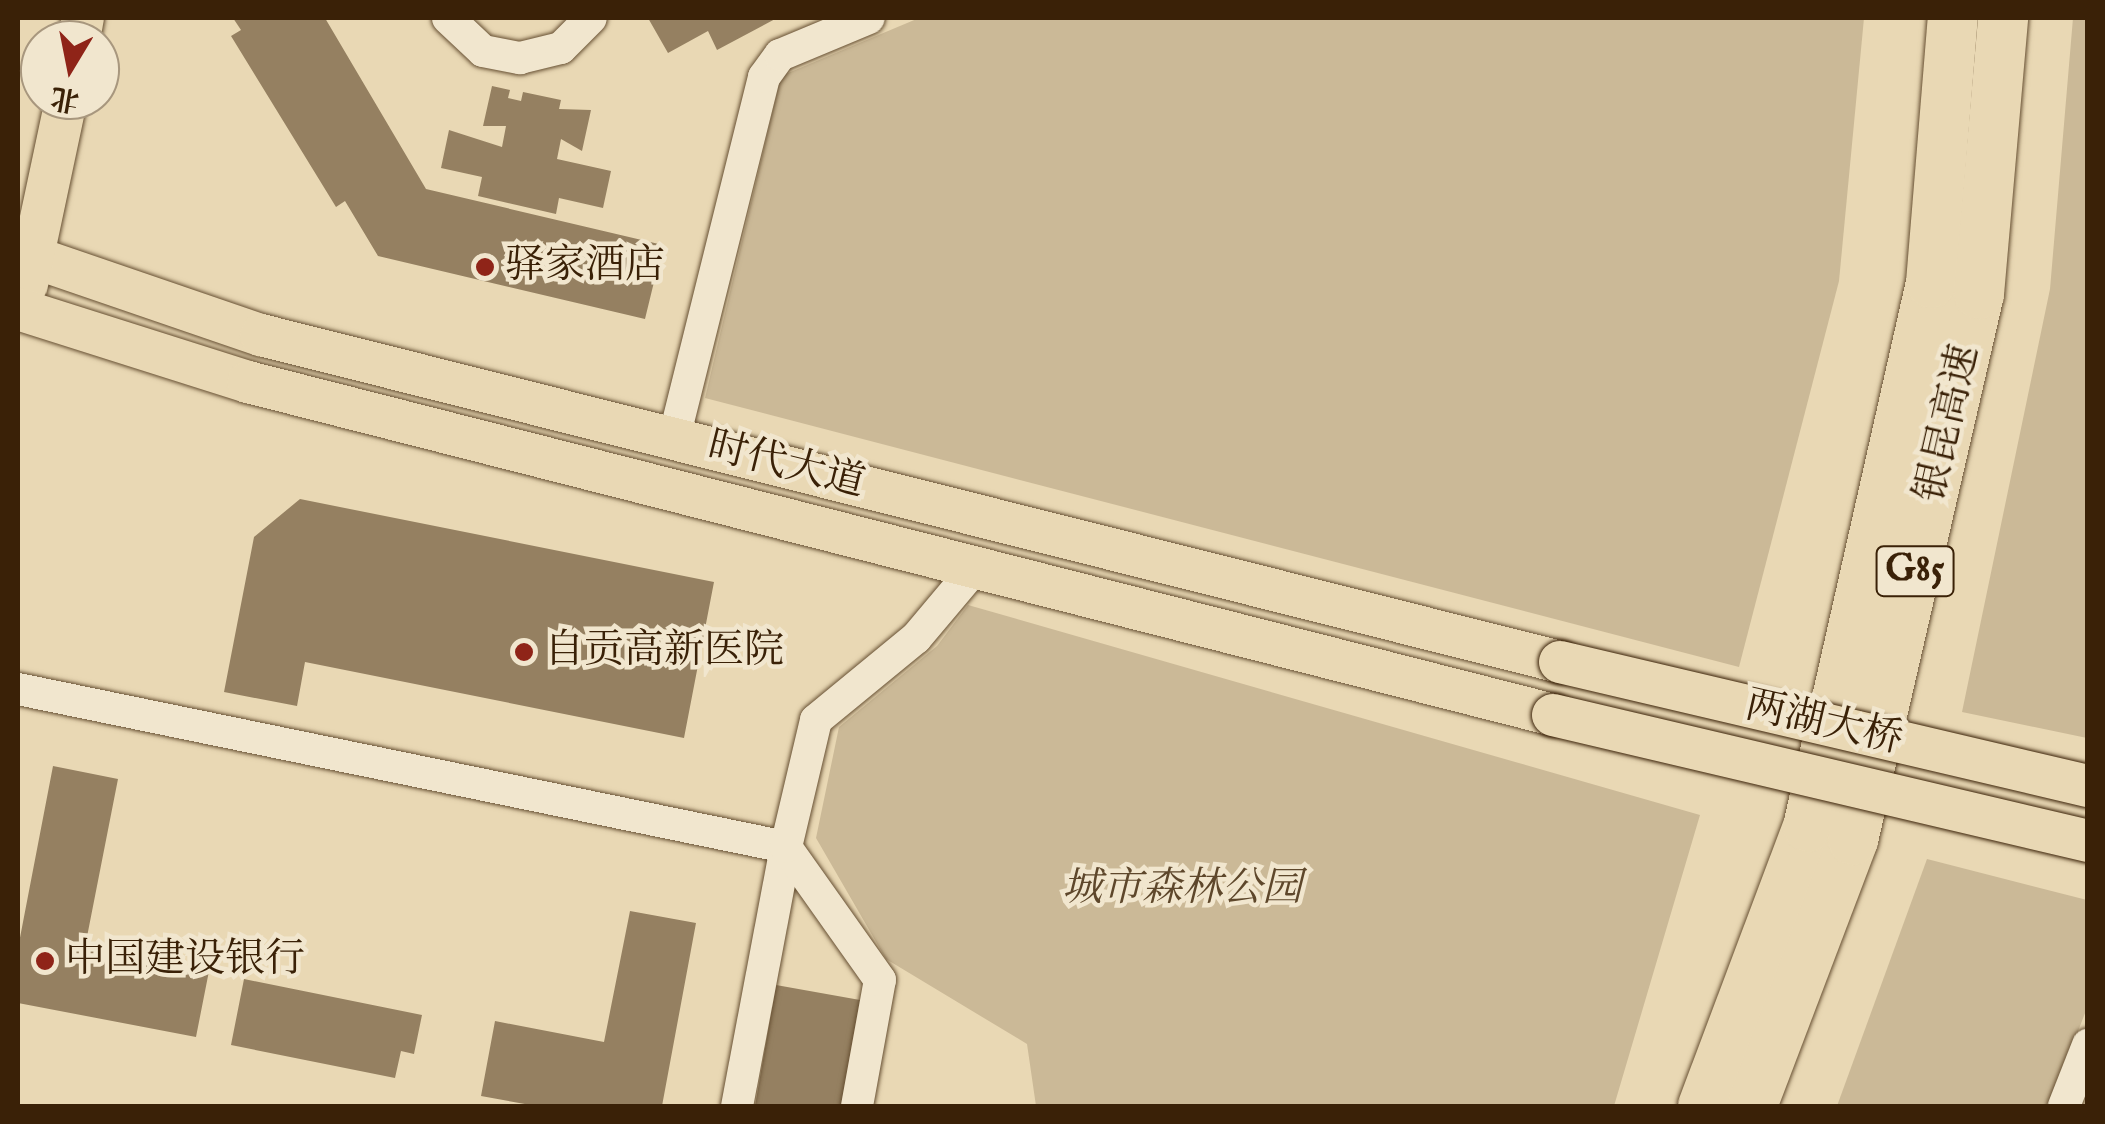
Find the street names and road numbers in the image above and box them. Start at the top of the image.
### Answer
street label: 银昆高速 [1908,341,1990,507]
street label: 时代大道 [703,423,869,509]
road number: G85 [1875,538,1955,604]
street label: 两湖大桥 [1741,683,1907,765]

